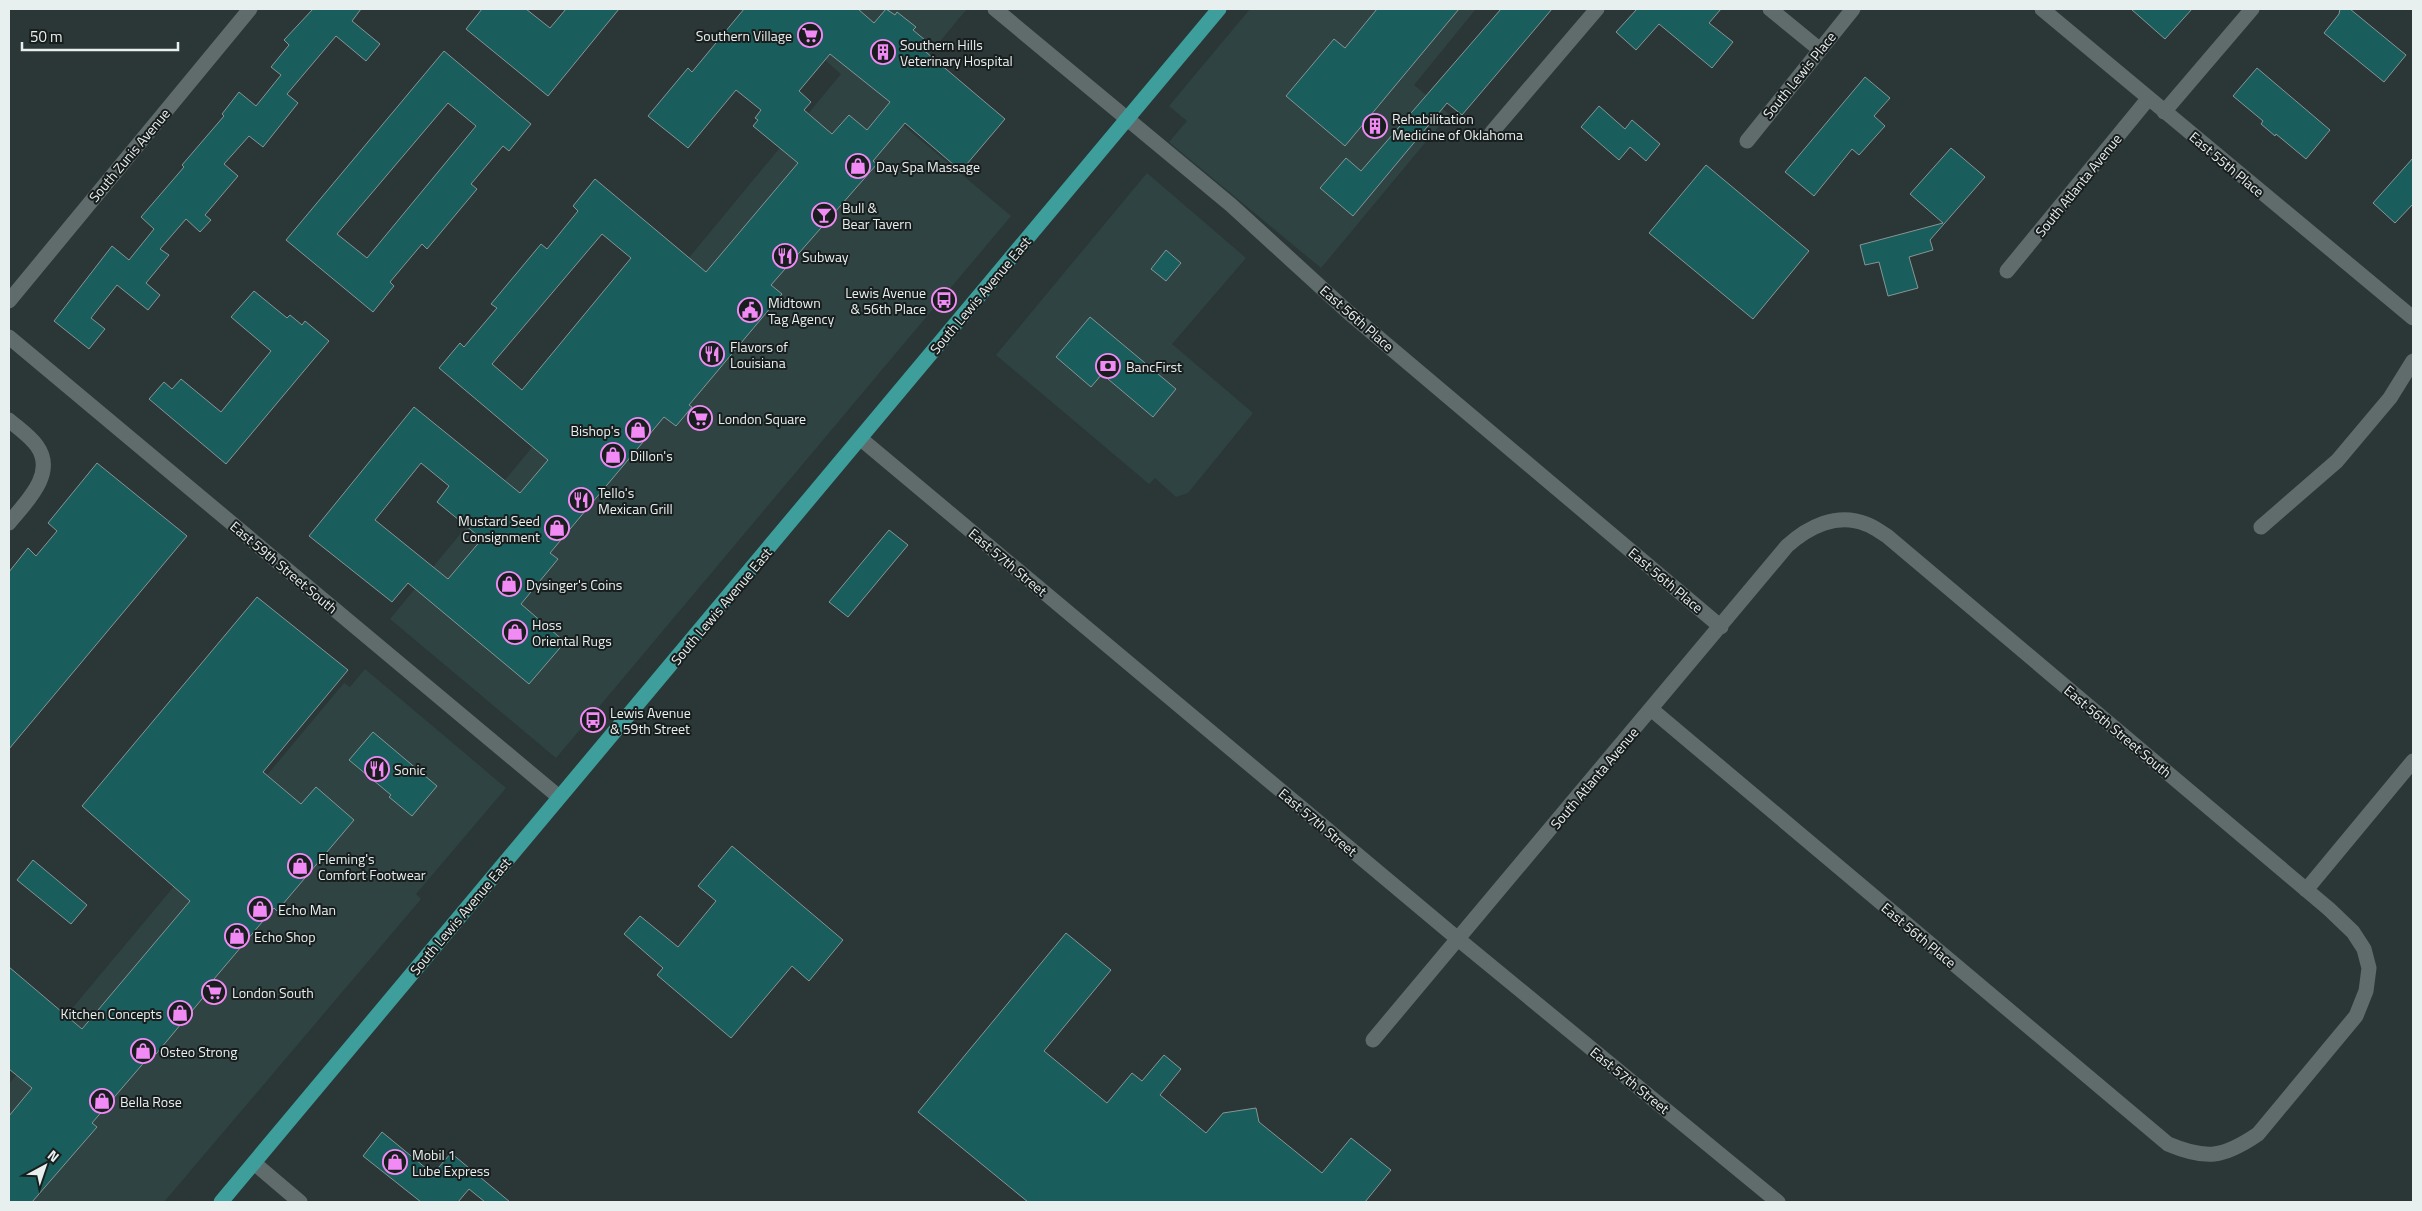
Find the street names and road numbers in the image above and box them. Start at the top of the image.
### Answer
street label: South Lewis Place [1757,27,1841,123]
street label: South Zunis Avenue [83,104,175,206]
street label: East 55th Place [2185,126,2269,202]
street label: South Atlanta Avenue [2030,129,2126,241]
street label: South Lewis Avenue East [924,232,1036,358]
street label: East 56th Place [1315,280,1399,356]
street label: East 59th Street South [226,516,342,618]
street label: East 57th Street [964,523,1052,601]
street label: East 56th Place [1624,542,1708,618]
street label: South Lewis Avenue East [665,543,777,669]
street label: East 56th Street South [2060,680,2176,782]
street label: South Atlanta Avenue [1545,722,1643,834]
street label: East 57th Street [1274,783,1362,861]
street label: South Lewis Avenue East [404,853,516,979]
street label: East 56th Place [1877,897,1961,973]
street label: East 57th Street [1586,1041,1674,1119]

